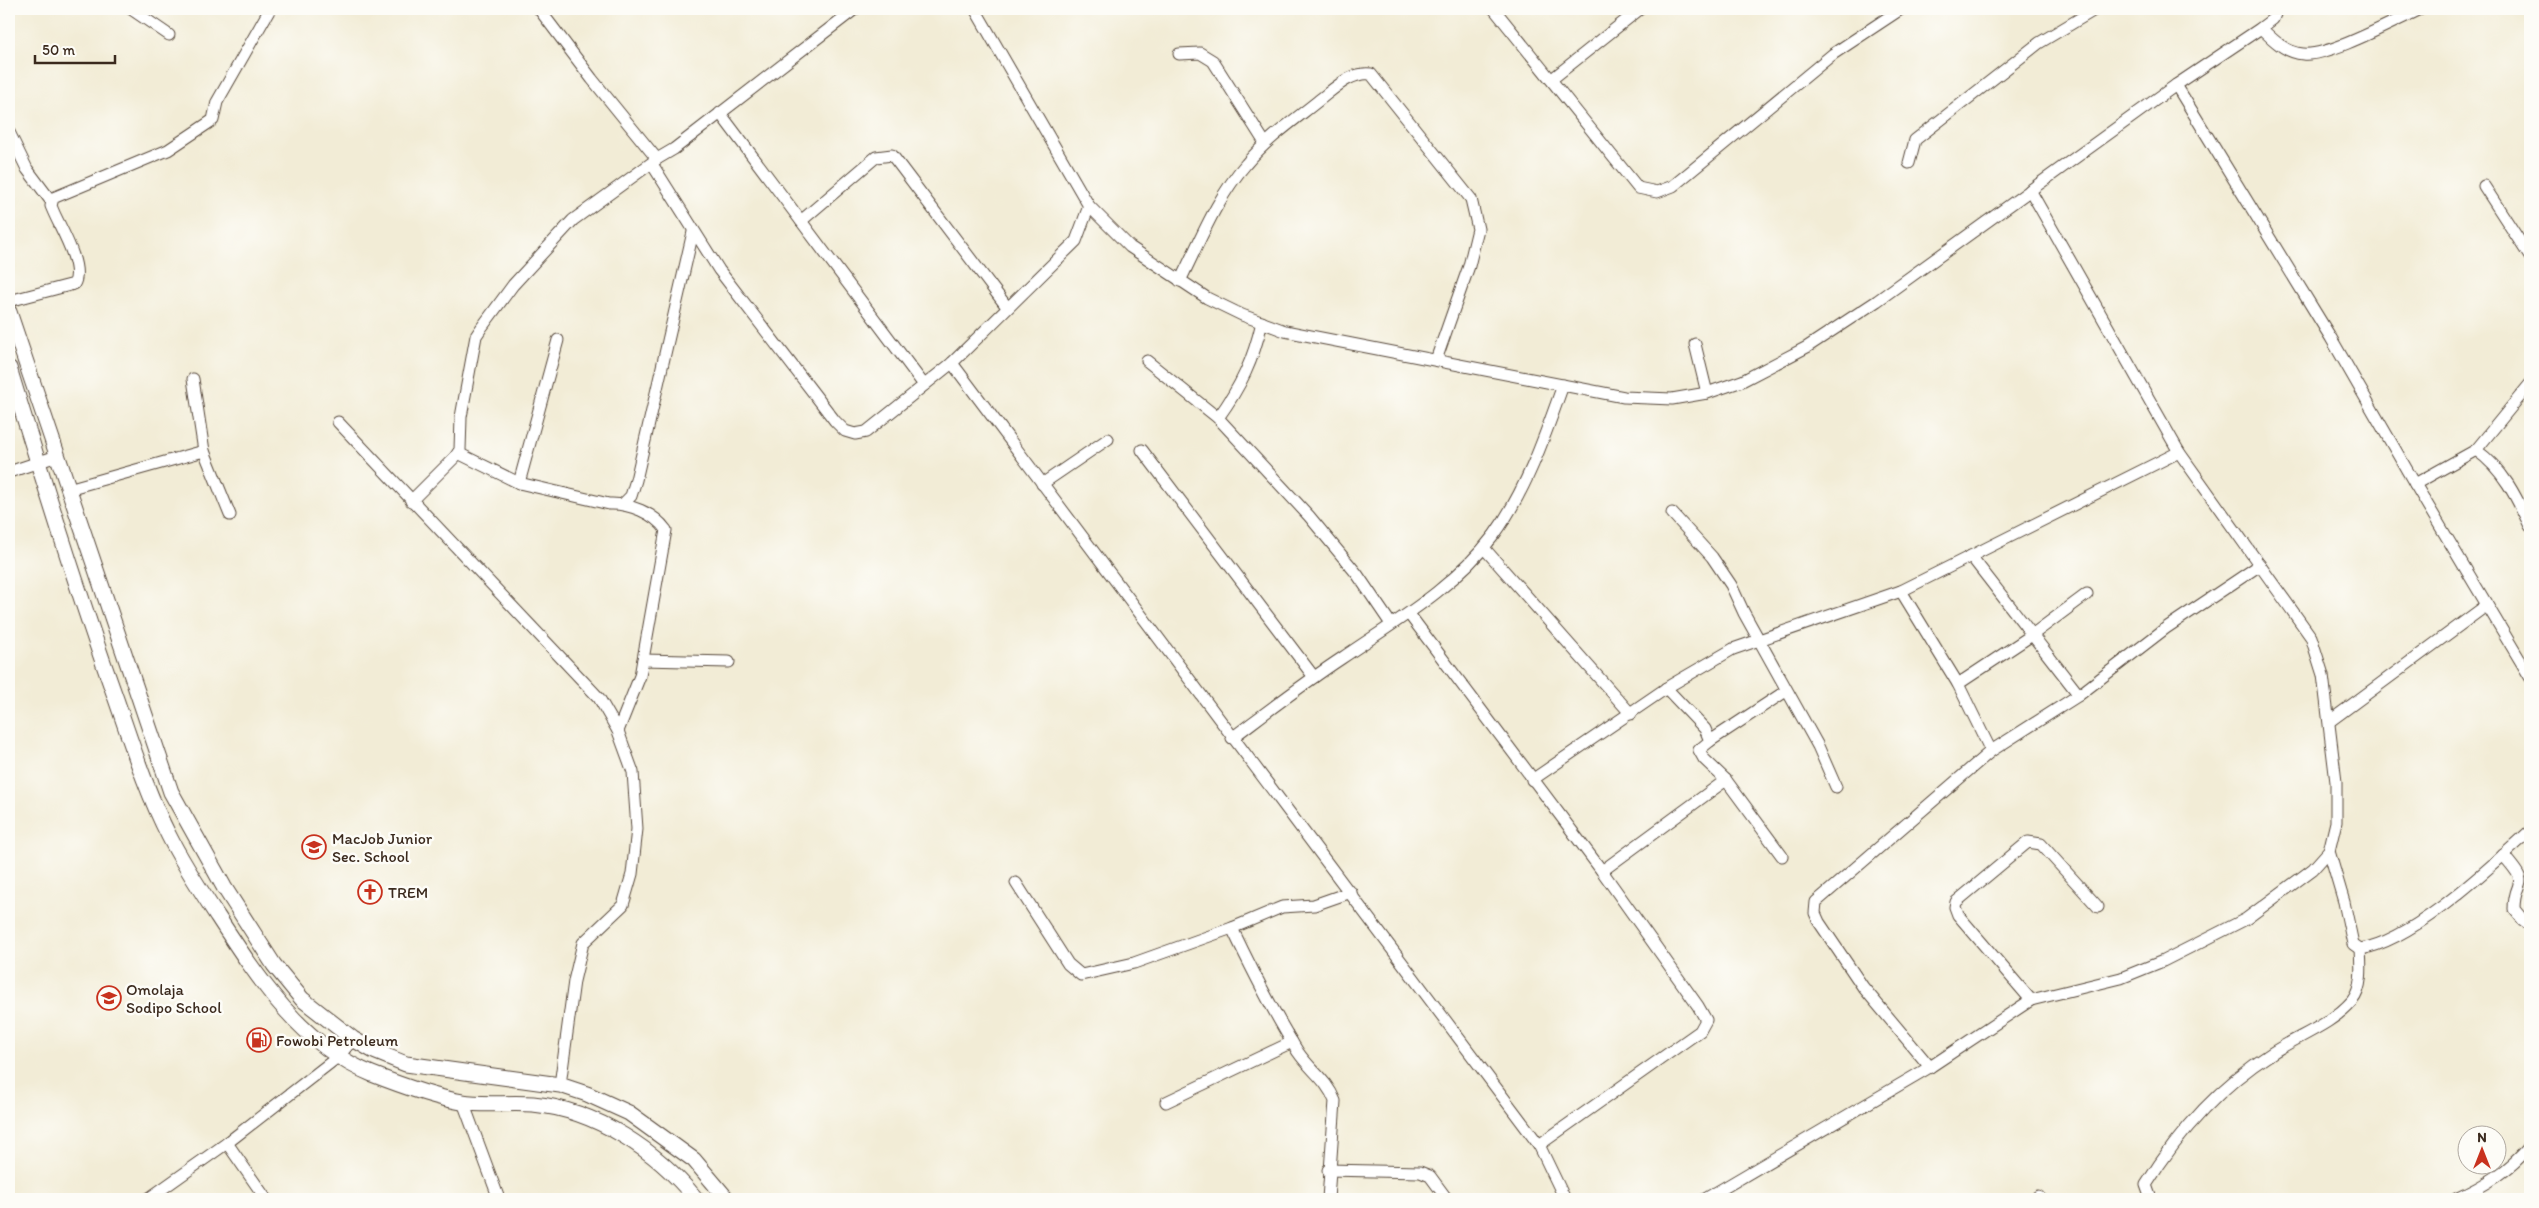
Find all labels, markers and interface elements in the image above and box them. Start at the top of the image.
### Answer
scale bar [35,32,115,64]
text: 50 m [42,41,75,59]
place label: MacJob Junior Sec. School [332,829,433,866]
school or university icon: MacJob Junior Sec. School [301,834,327,860]
church icon: TREM [357,879,383,905]
place label: TREM [388,883,428,902]
place label: Omolaja Sodipo School [126,980,222,1017]
school or university icon: Omolaja Sodipo School [96,985,122,1011]
fuel station icon: Fowobi Petroleum [246,1027,272,1053]
place label: Fowobi Petroleum [276,1031,399,1050]
north arrow [2456,1126,2506,1176]
text: N [2477,1129,2487,1146]

